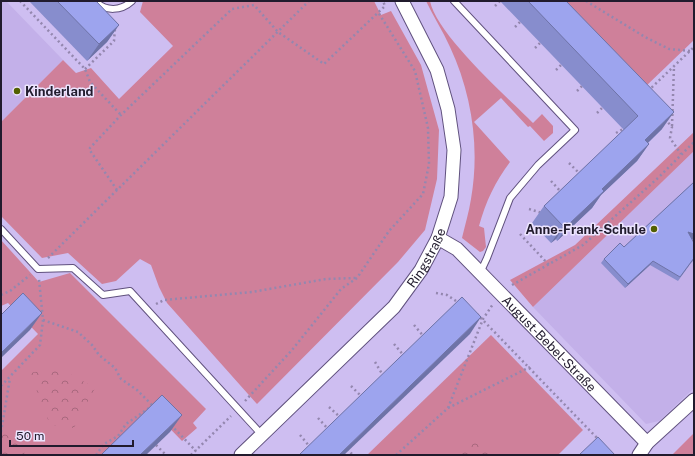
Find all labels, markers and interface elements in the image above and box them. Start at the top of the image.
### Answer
place label: Kinderland [25,84,94,99]
marker: Kinderland [12,86,22,96]
place label: Anne-Frank-Schule [525,222,646,237]
marker: Anne-Frank-Schule [649,224,659,234]
street label: Ringstraße [403,226,448,290]
street label: August-Bebel-Straße [499,292,600,394]
scale bar [10,422,133,448]
text: 50 m [16,429,44,443]

